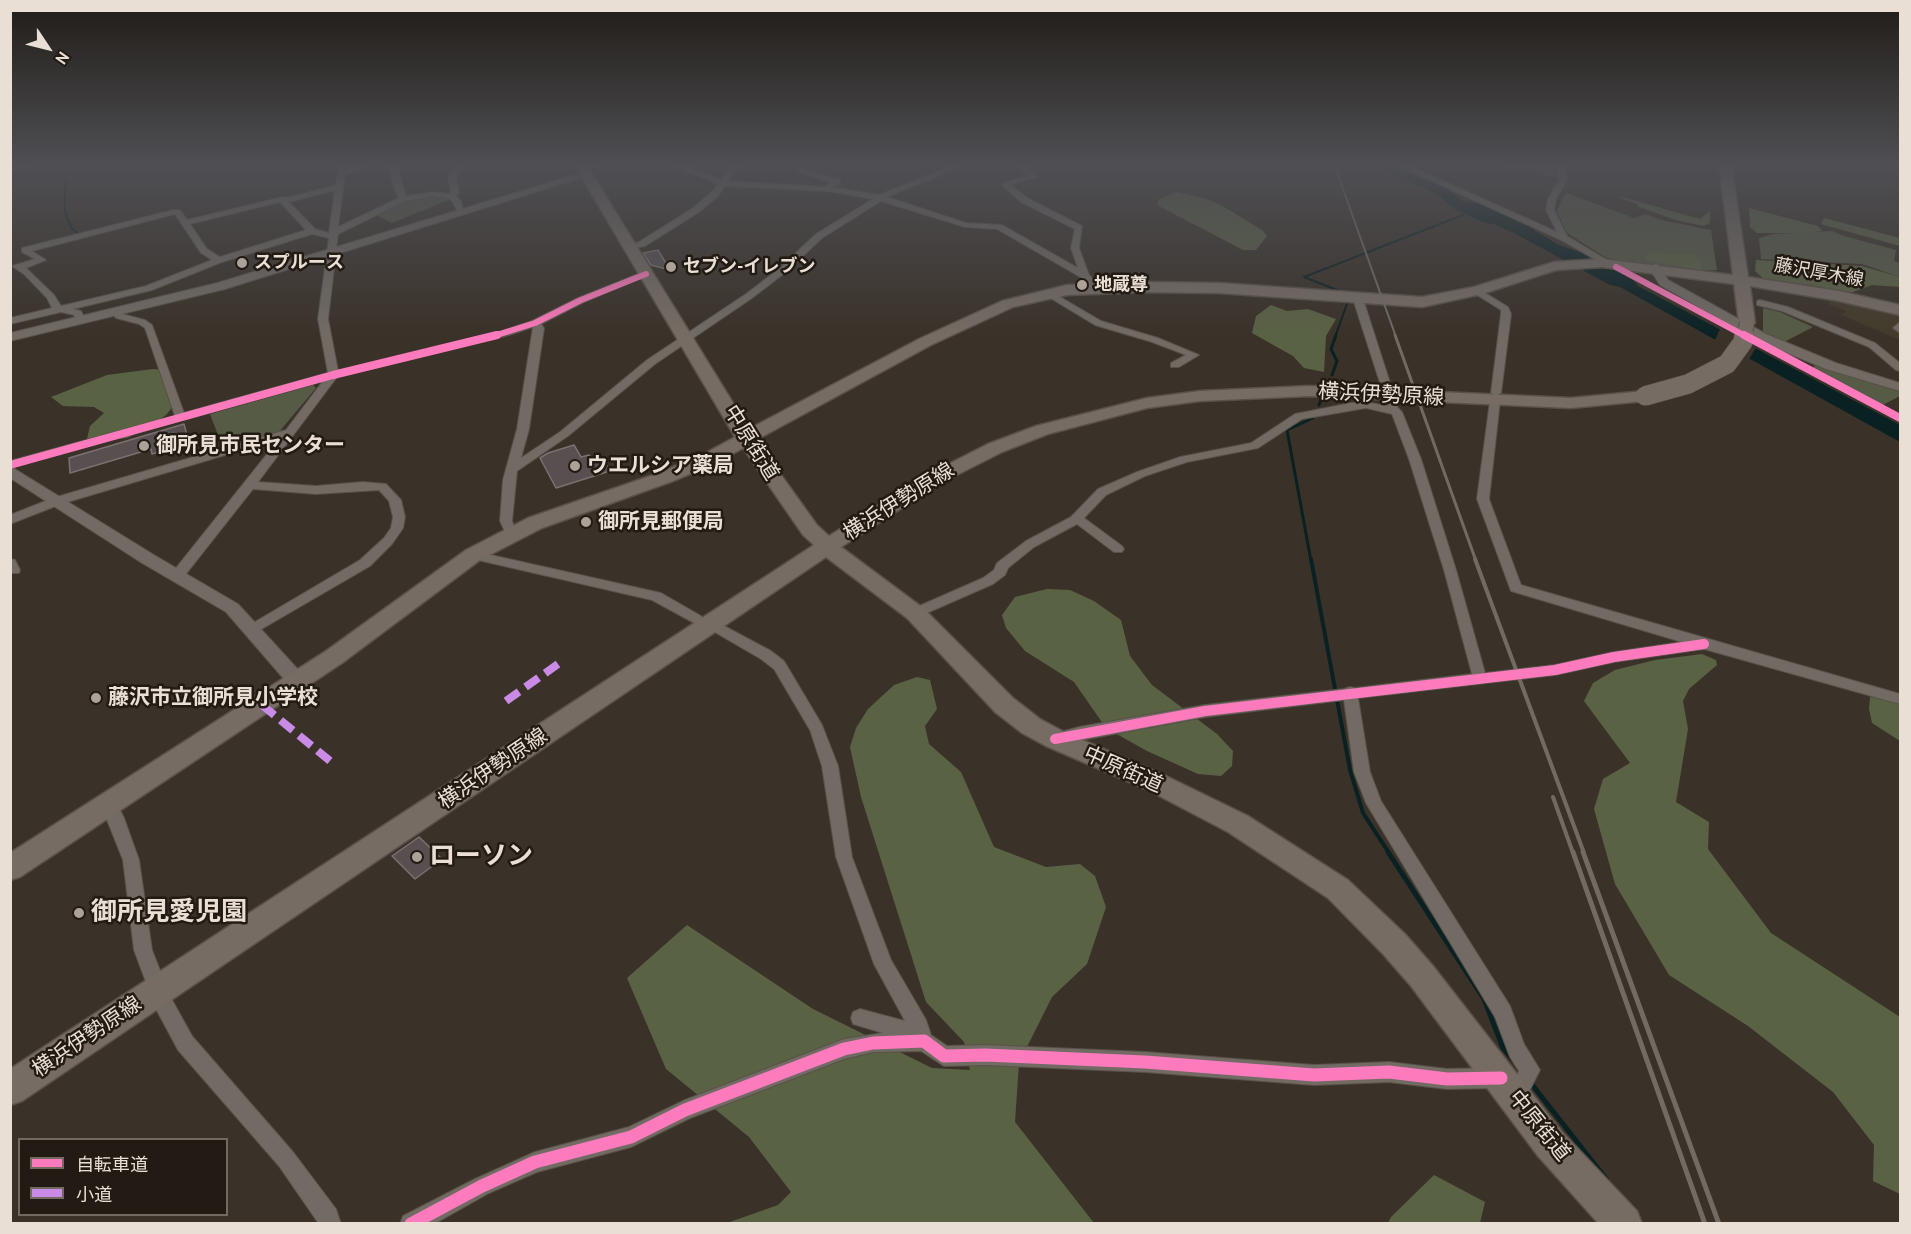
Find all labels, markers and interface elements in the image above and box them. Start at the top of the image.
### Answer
north arrow [18,18,78,78]
text: N [52,48,74,68]
place label: スプルース [254,252,344,274]
street label: 藤沢厚木線 [1773,255,1865,291]
marker: スプルース [235,256,249,270]
place label: セブン-イレブン [683,256,815,278]
marker: セブン-イレブン [664,260,678,274]
place label: 地蔵尊 [1094,274,1148,296]
marker: 地蔵尊 [1075,278,1089,292]
street label: 横浜伊勢原線 [1317,379,1445,411]
street label: 中原街道 [718,401,784,485]
place label: 御所見市民センター [156,433,345,459]
marker: 御所見市民センター [137,439,151,453]
place label: ウエルシア薬局 [587,453,734,479]
street label: 横浜伊勢原線 [839,458,959,546]
marker: ウエルシア薬局 [568,459,582,473]
place label: 御所見郵便局 [598,509,724,535]
marker: 御所見郵便局 [579,515,593,529]
place label: 藤沢市立御所見小学校 [108,685,318,711]
marker: 藤沢市立御所見小学校 [89,691,103,705]
street label: 横浜伊勢原線 [434,723,552,815]
street label: 中原街道 [1080,741,1166,799]
place label: ローソン [429,841,533,873]
marker: ローソン [410,850,424,864]
place label: 御所見愛児園 [91,897,247,929]
marker: 御所見愛児園 [72,906,86,920]
street label: 横浜伊勢原線 [28,991,146,1083]
street label: 中原街道 [1503,1085,1575,1167]
legend [18,1138,228,1216]
text: 自転車道 [76,1153,148,1176]
text: 小道 [76,1183,112,1206]

